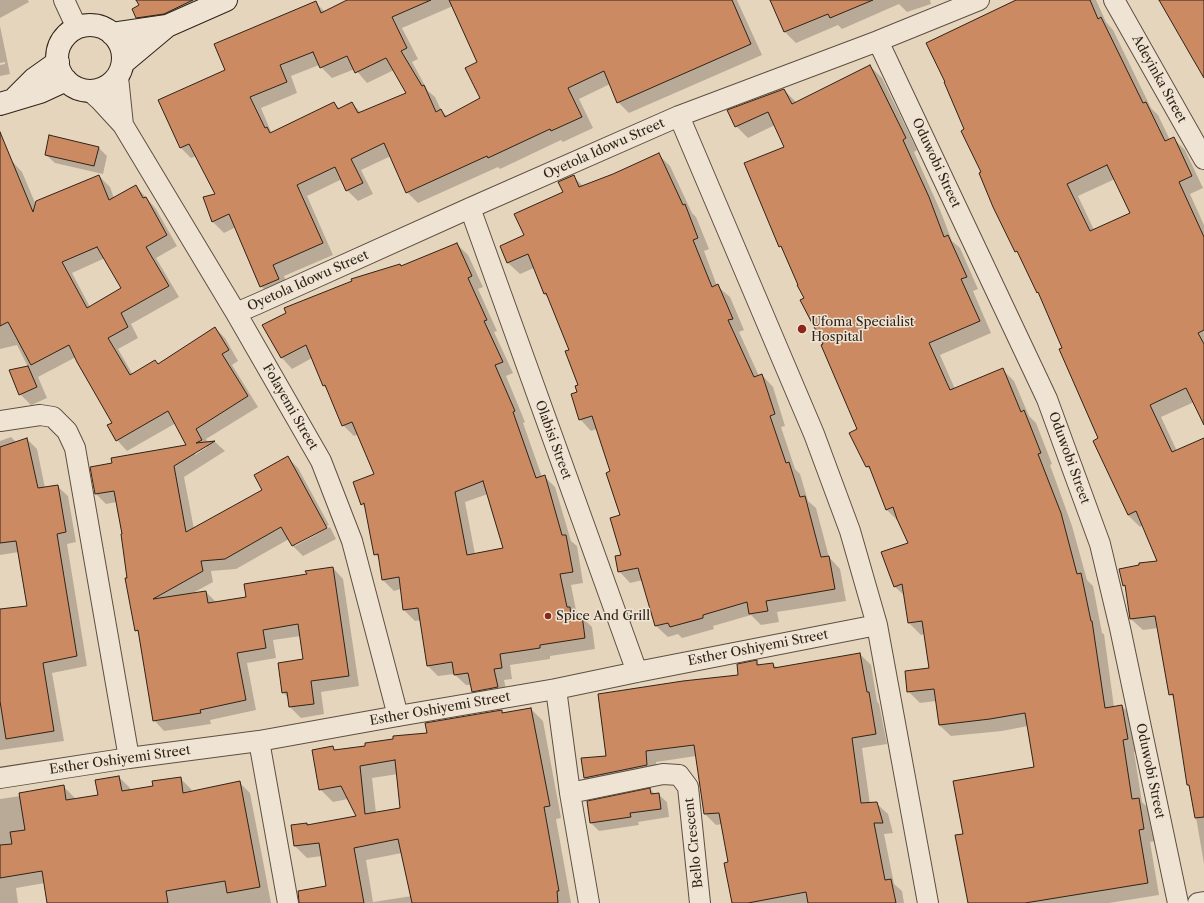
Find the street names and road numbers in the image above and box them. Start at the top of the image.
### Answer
street label: Adeyinka Street [1128,32,1190,126]
street label: Oyetola Idowu Street [541,115,667,183]
street label: Oduwobi Street [908,116,964,210]
street label: Oyetola Idowu Street [245,247,371,315]
street label: Folayemi Street [259,361,321,453]
street label: Olabisi Street [531,398,575,482]
street label: Oduwobi Street [1045,410,1093,506]
street label: Esther Oshiyemi Street [687,627,829,669]
street label: Esther Oshiyemi Street [368,689,512,729]
street label: Oduwobi Street [1132,722,1168,820]
street label: Esther Oshiyemi Street [48,742,192,778]
street label: Bello Crescent [682,797,706,889]

